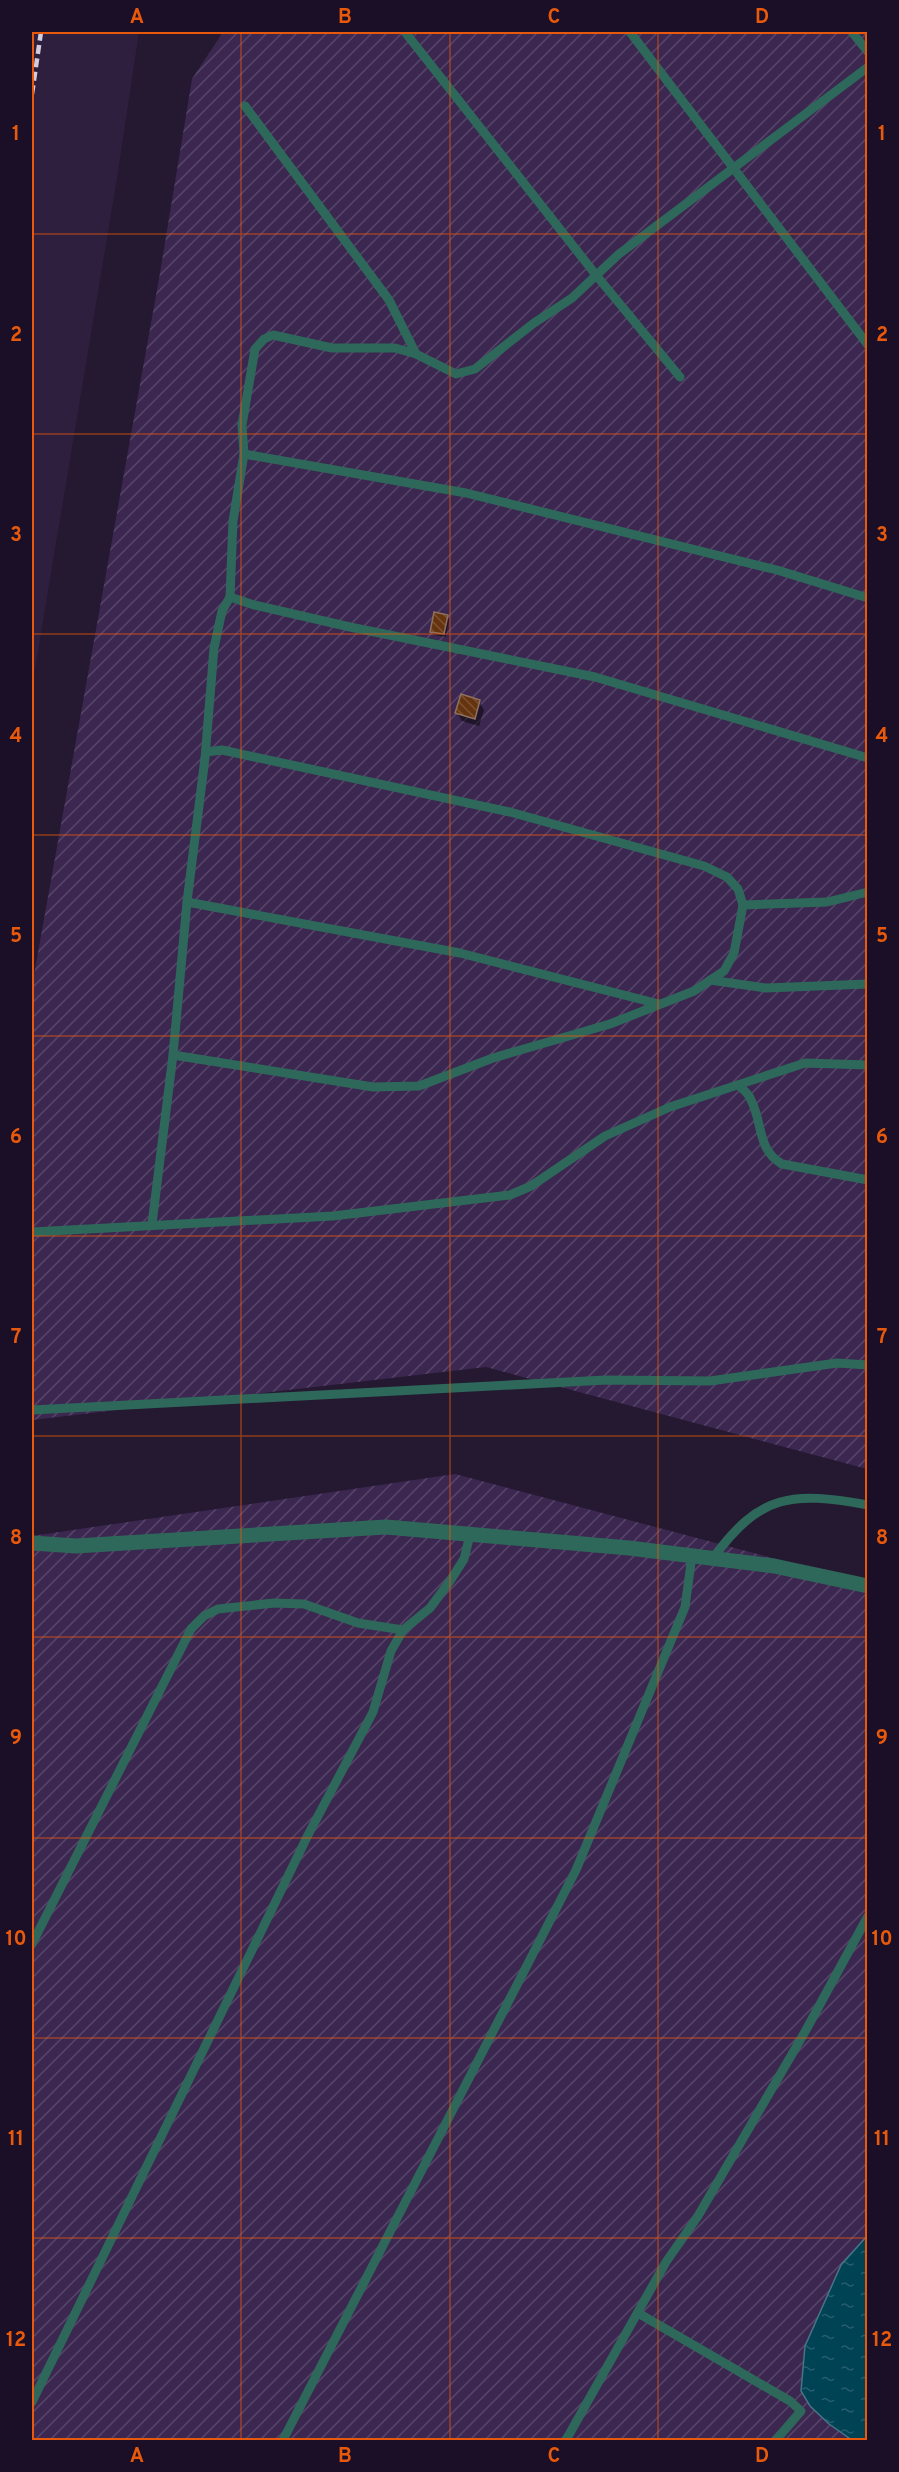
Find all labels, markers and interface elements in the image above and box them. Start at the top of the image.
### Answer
text: A [130,5,144,31]
text: B [338,5,352,31]
text: C [548,5,560,31]
text: D [755,5,769,31]
text: 1 [12,122,20,148]
text: 1 [878,122,886,148]
text: 2 [10,323,22,349]
text: 2 [876,323,888,349]
text: 3 [10,523,22,549]
text: 3 [876,523,888,549]
text: 4 [10,724,22,750]
text: 4 [876,724,888,750]
text: 5 [10,924,22,950]
text: 5 [876,924,888,950]
text: 6 [10,1125,22,1151]
text: 6 [876,1125,888,1151]
text: 7 [11,1325,21,1351]
text: 7 [877,1325,887,1351]
text: 8 [10,1526,22,1552]
text: 8 [876,1526,888,1552]
text: 9 [10,1726,22,1752]
text: 9 [876,1726,888,1752]
text: 10 [5,1927,27,1953]
text: 10 [871,1927,893,1953]
text: 11 [8,2127,24,2153]
text: 11 [874,2127,890,2153]
text: 12 [6,2328,26,2354]
text: 12 [872,2328,892,2354]
text: A [130,2444,144,2470]
text: B [338,2444,352,2470]
text: C [548,2444,560,2470]
text: D [755,2444,769,2470]

